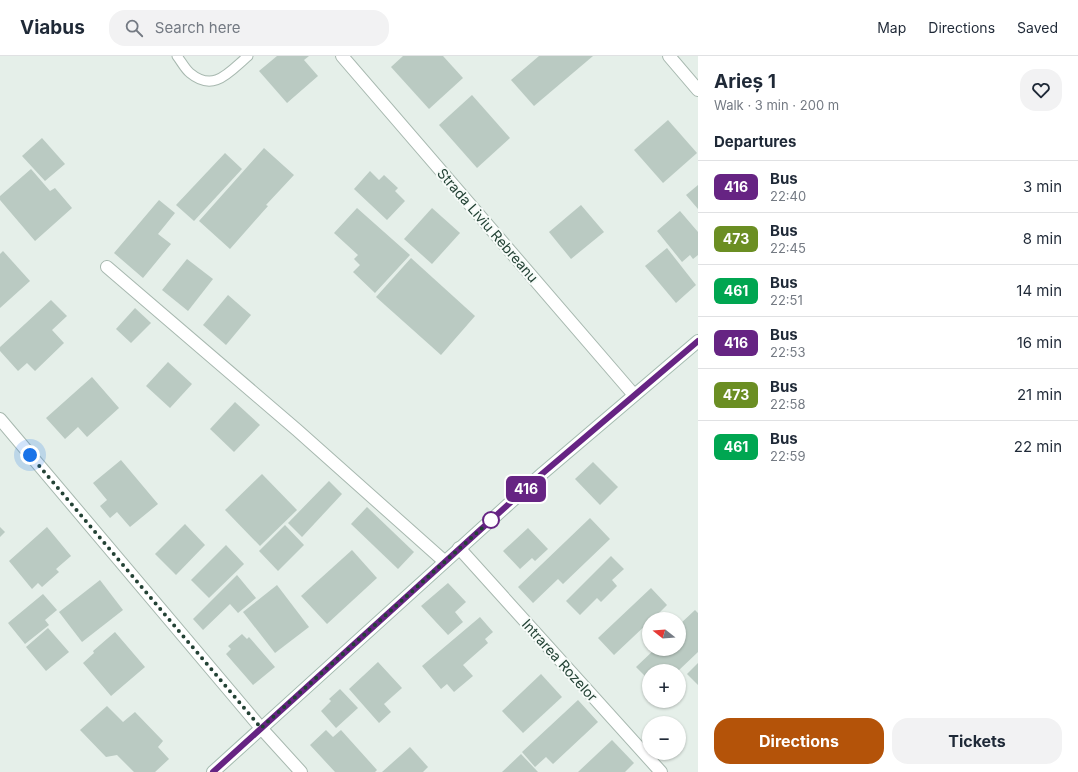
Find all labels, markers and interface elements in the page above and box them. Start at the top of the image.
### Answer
search box [109,10,389,46]
text: Viabus [20,16,85,39]
icon: search [123,17,145,39]
text: Search here [155,18,241,37]
text: Map [877,19,906,36]
text: Directions [928,19,995,36]
text: Saved [1017,19,1058,36]
button: heart [1020,69,1062,111]
text: Arieș 1 [714,70,776,93]
text: Walk · 3 min · 200 m [714,97,839,113]
text: Departures [714,132,796,151]
street label: Strada Liviu Rebreanu [434,165,542,285]
text: Bus [770,169,798,188]
text: 3 min [1023,177,1062,196]
text: 416 [724,178,748,195]
text: 22:40 [770,188,806,204]
text: Bus [770,221,798,240]
text: 8 min [1023,229,1062,248]
text: 473 [723,230,749,247]
text: 22:45 [770,240,806,256]
text: Bus [770,273,798,292]
text: 14 min [1016,281,1062,300]
text: 461 [724,282,748,299]
text: 22:51 [770,292,803,308]
text: Bus [770,325,798,344]
text: 16 min [1017,333,1062,352]
text: 416 [724,334,748,351]
text: 22:53 [770,344,806,360]
text: Bus [770,377,798,396]
text: 21 min [1017,385,1062,404]
text: 473 [723,386,749,403]
text: 22:58 [770,396,806,412]
text: Bus [770,429,798,448]
text: 22 min [1014,437,1062,456]
text: 461 [724,438,748,455]
your location [20,445,40,465]
text: 22:59 [770,448,806,464]
line badge: 416 [503,476,549,502]
text: 416 [514,480,538,497]
unlabelled marker [482,511,500,529]
north arrow [642,612,686,656]
map controls [642,612,686,760]
street label: Intrarea Rozelor [519,615,601,705]
button: + [642,664,686,708]
button: − [642,716,686,760]
button: Directions [714,718,884,764]
button: Tickets [892,718,1062,764]

